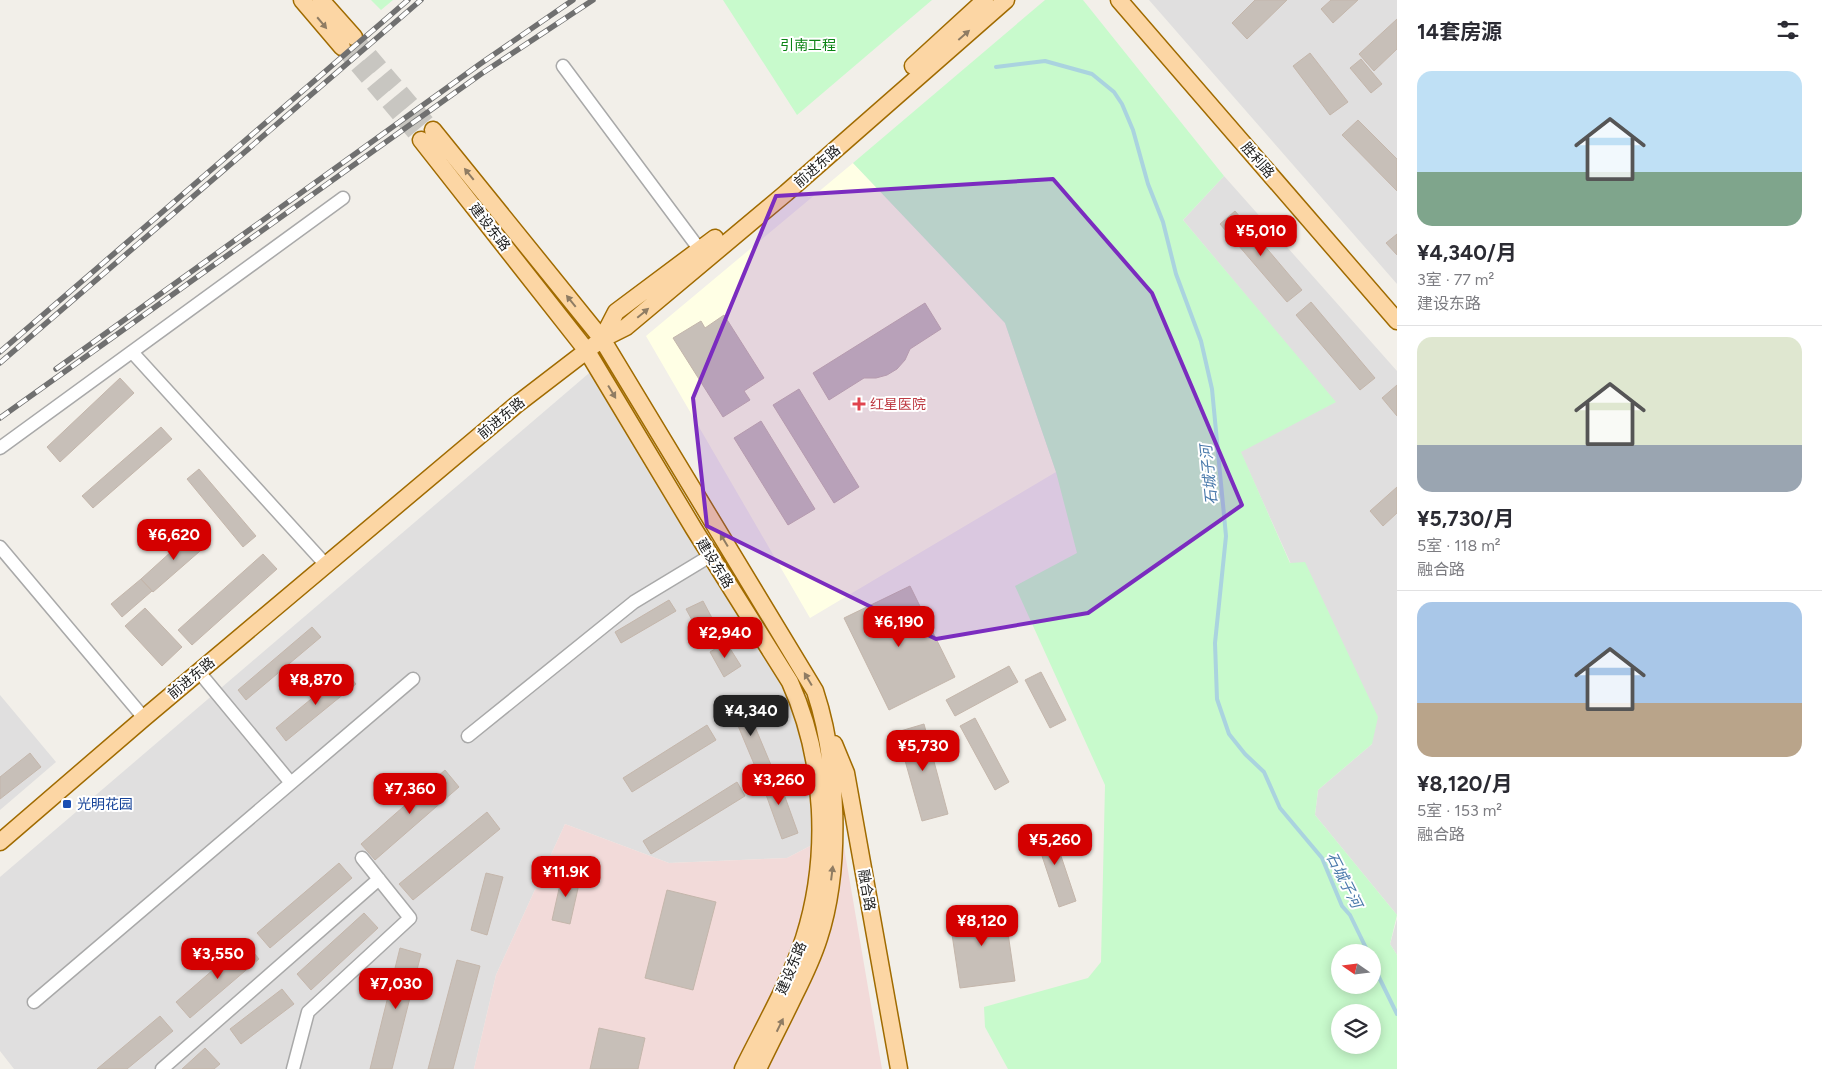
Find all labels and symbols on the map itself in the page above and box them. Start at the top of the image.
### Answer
one-way arrow [316,17,328,29]
one-way arrow [958,29,970,41]
park label: 引南工程 [780,37,836,54]
street label: 胜利路 [1237,139,1278,182]
street label: 前进东路 [791,142,844,191]
one-way arrow [464,168,475,181]
street label: 建设东路 [466,200,514,255]
pin: ¥5,010 [1220,214,1302,257]
one-way arrow [566,294,577,307]
one-way arrow [637,308,649,319]
one-way arrow [607,386,616,399]
street label: 前进东路 [474,394,528,443]
place label: 红星医院 [870,396,926,413]
marker: 红星医院 [852,397,866,411]
water label: 石城子河 [1197,441,1221,506]
pin: ¥6,620 [133,518,215,561]
one-way arrow [719,534,728,547]
street label: 建设东路 [693,535,737,592]
pin: ¥6,190 [858,606,940,648]
pin: ¥2,940 [684,616,766,659]
street label: 前进东路 [164,654,218,703]
pin: ¥8,870 [275,664,357,706]
one-way arrow [803,673,812,686]
pin: ¥4,340 [710,694,792,737]
pin: ¥5,730 [882,730,964,772]
pin: ¥3,260 [738,764,820,806]
pin: ¥7,360 [369,772,451,815]
place label: 光明花园 [77,796,133,813]
marker: 光明花园 [61,798,73,810]
pin: ¥5,260 [1014,824,1096,866]
water label: 石城子河 [1322,849,1367,913]
pin: ¥11.9K [525,856,607,898]
one-way arrow [828,864,836,880]
street label: 融合路 [854,868,879,912]
pin: ¥8,120 [941,904,1023,947]
pin: ¥3,550 [177,938,259,980]
street label: 建设东路 [773,939,810,997]
north arrow [1331,944,1381,994]
pin: ¥7,030 [355,968,437,1010]
one-way arrow [776,1018,784,1032]

